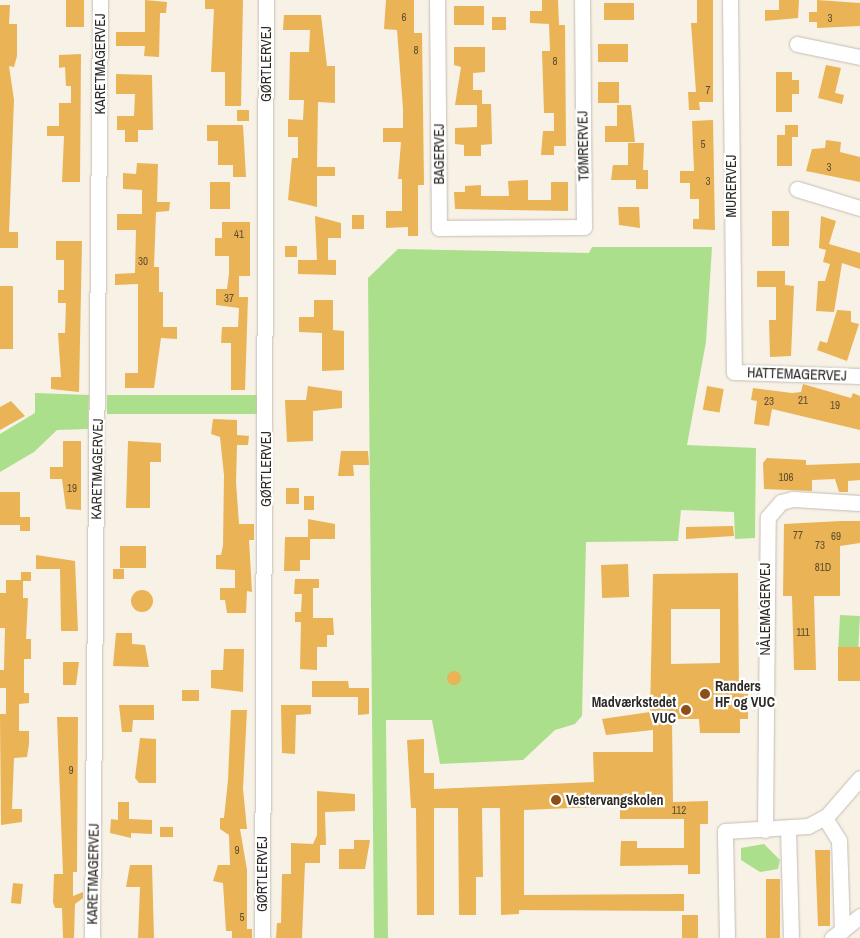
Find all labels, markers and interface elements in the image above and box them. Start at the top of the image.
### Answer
house number: 6 [401,10,407,24]
house number: 3 [827,11,833,25]
street label: KARETMAGERVEJ [92,13,108,115]
street label: GØRTLERVEJ [258,26,274,102]
house number: 8 [413,43,419,57]
house number: 8 [552,54,558,68]
house number: 7 [705,83,711,97]
street label: TØMRERVEJ [574,111,592,181]
street label: BAGERVEJ [431,123,447,185]
house number: 5 [700,137,706,151]
street label: MURERVEJ [723,155,739,217]
house number: 3 [826,160,832,174]
house number: 3 [705,174,711,188]
house number: 41 [234,227,244,241]
house number: 30 [138,254,148,268]
house number: 37 [224,291,234,305]
street label: HATTEMAGERVEJ [747,364,847,384]
house number: 21 [798,393,808,407]
house number: 23 [764,394,774,408]
house number: 19 [830,398,840,412]
street label: KARETMAGERVEJ [88,418,106,520]
street label: GØRTLERVEJ [258,431,274,507]
house number: 106 [778,470,794,484]
house number: 19 [67,481,77,495]
house number: 77 [793,528,803,542]
house number: 69 [831,529,841,543]
house number: 73 [815,538,825,552]
house number: 81D [815,560,831,574]
street label: NÅLEMAGERVEJ [757,563,773,655]
house number: 111 [796,625,810,639]
place label: Randers HF og VUC [715,678,775,710]
marker: Randers HF og VUC [699,688,711,700]
place label: Madværkstedet VUC [592,694,676,726]
marker: Madværkstedet VUC [680,704,692,716]
house number: 9 [68,763,74,777]
place label: Vestervangskolen [566,792,663,808]
marker: Vestervangskolen [550,794,562,806]
house number: 112 [672,803,686,817]
street label: KARETMAGERVEJ [84,823,102,925]
street label: GØRTLERVEJ [254,836,270,912]
house number: 9 [234,843,240,857]
house number: 5 [239,910,245,924]

